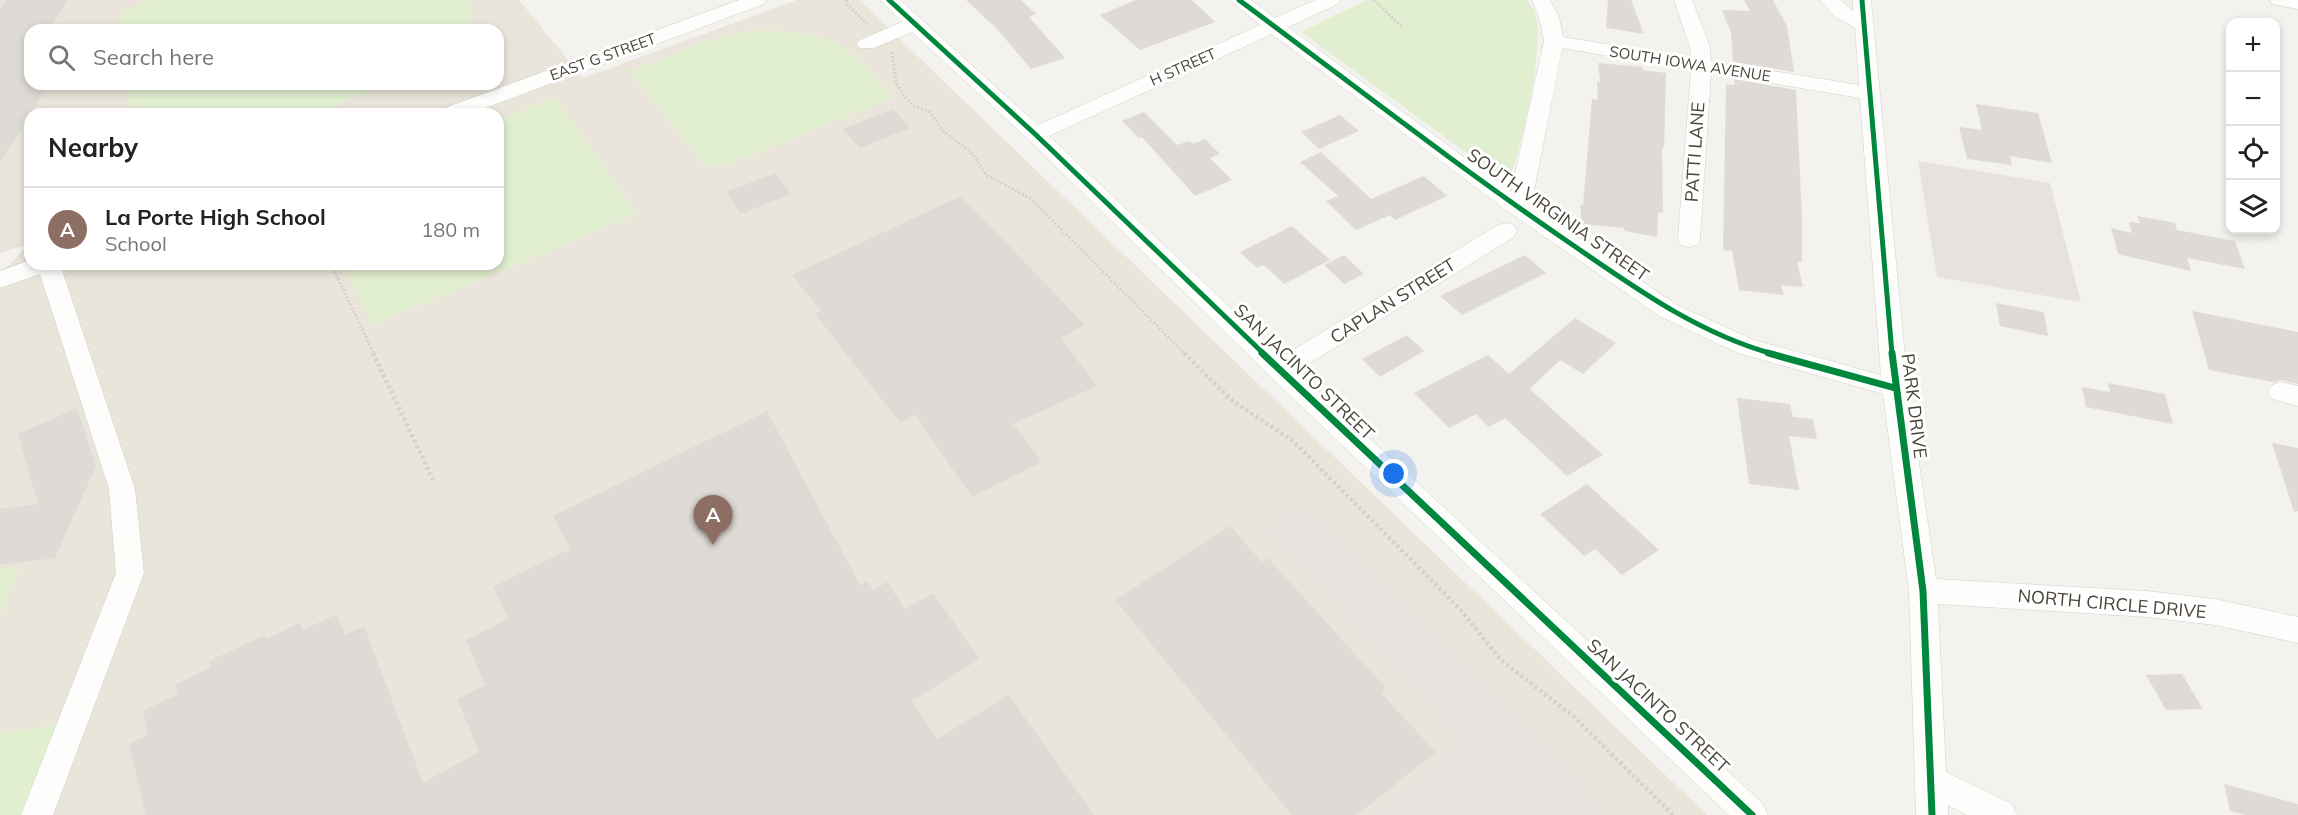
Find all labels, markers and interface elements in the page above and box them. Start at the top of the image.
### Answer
map controls [2226,18,2280,234]
button: + [2226,18,2280,72]
search box [24,24,504,90]
street label: EAST G STREET [547,29,659,85]
icon: search [45,41,78,74]
street label: SOUTH IOWA AVENUE [1608,41,1772,86]
text: Search here [93,43,214,71]
street label: H STREET [1147,44,1219,90]
button: − [2226,72,2280,126]
street label: PATTI LANE [1680,101,1709,203]
button: locate [2226,126,2280,180]
text: Nearby [48,131,138,164]
street label: SOUTH VIRGINIA STREET [1463,143,1654,286]
button: layers [2226,180,2280,234]
text: La Porte High School [105,203,326,231]
text: A [60,217,75,242]
text: 180 m [421,217,480,242]
text: School [105,231,167,256]
street label: CAPLAN STREET [1326,253,1460,348]
street label: SAN JACINTO STREET [1229,299,1380,445]
street label: PARK DRIVE [1897,352,1932,460]
your location [1379,459,1408,488]
pin: A [694,496,732,545]
street label: NORTH CIRCLE DRIVE [2017,584,2207,623]
street label: SAN JACINTO STREET [1582,634,1735,778]

